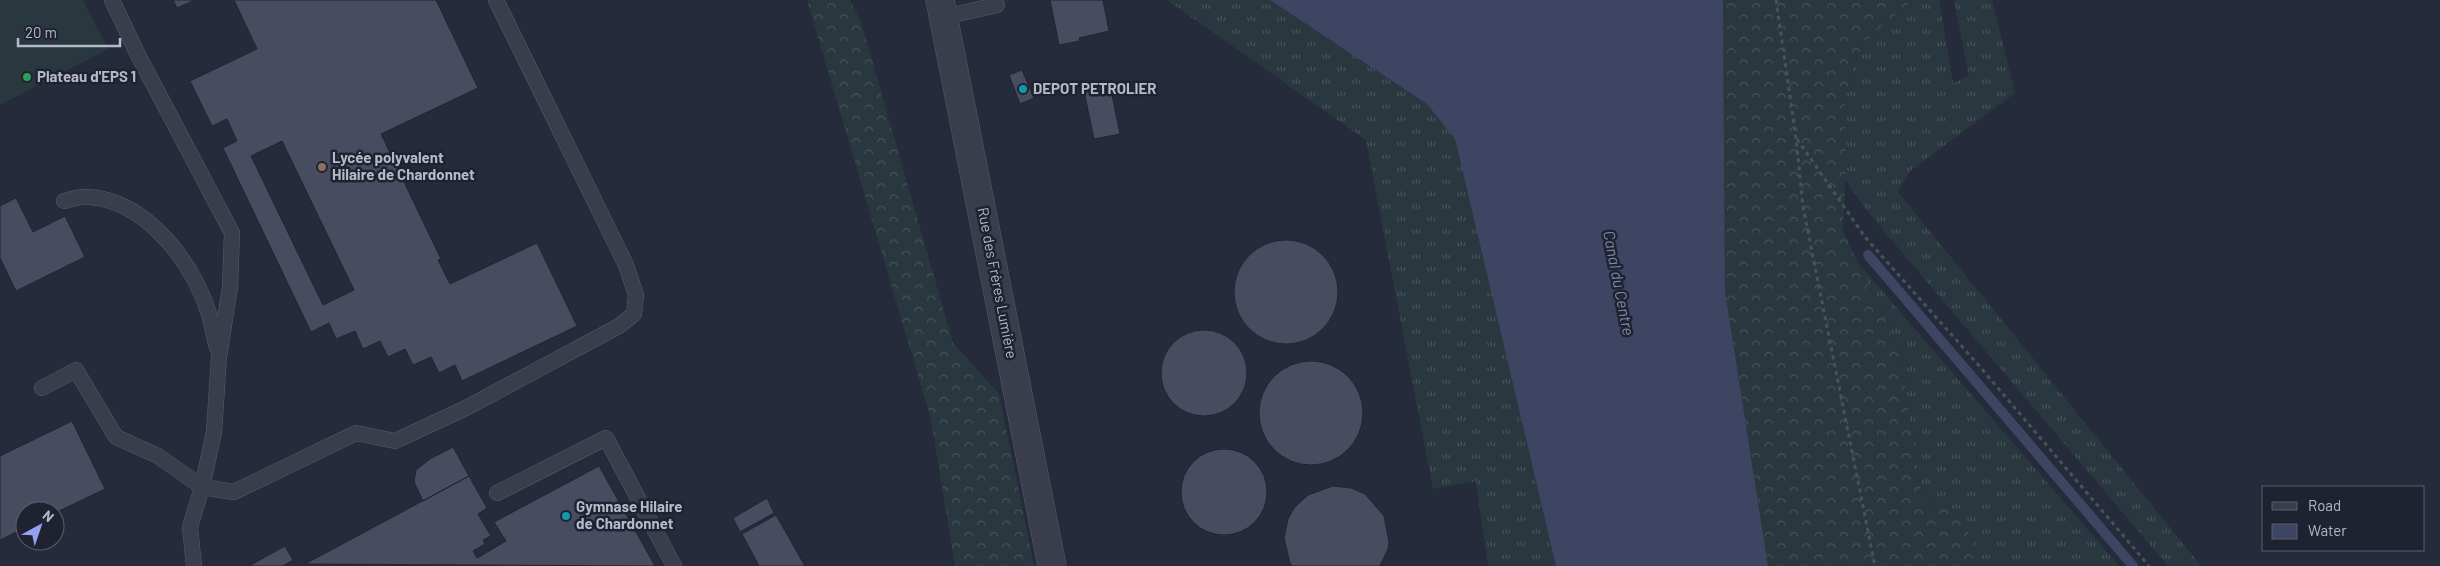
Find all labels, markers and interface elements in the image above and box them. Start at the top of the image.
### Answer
scale bar [18,15,120,47]
text: 20 m [25,23,57,41]
place label: Plateau d'EPS 1 [37,67,136,85]
marker: Plateau d'EPS 1 [21,71,33,83]
place label: DEPOT PETROLIER [1033,79,1156,97]
marker: DEPOT PETROLIER [1017,83,1029,95]
place label: Lycée polyvalent Hilaire de Chardonnet [332,148,475,183]
marker: Lycée polyvalent Hilaire de Chardonnet [316,161,328,173]
street label: Rue des Frères Lumière [974,206,1021,360]
water label: Canal du Centre [1600,229,1639,337]
legend [2262,486,2425,551]
text: Road [2308,496,2341,514]
place label: Gymnase Hilaire de Chardonnet [576,497,683,532]
north arrow [15,501,65,551]
text: N [40,506,58,525]
marker: Gymnase Hilaire de Chardonnet [560,510,572,522]
text: Water [2308,521,2347,539]

